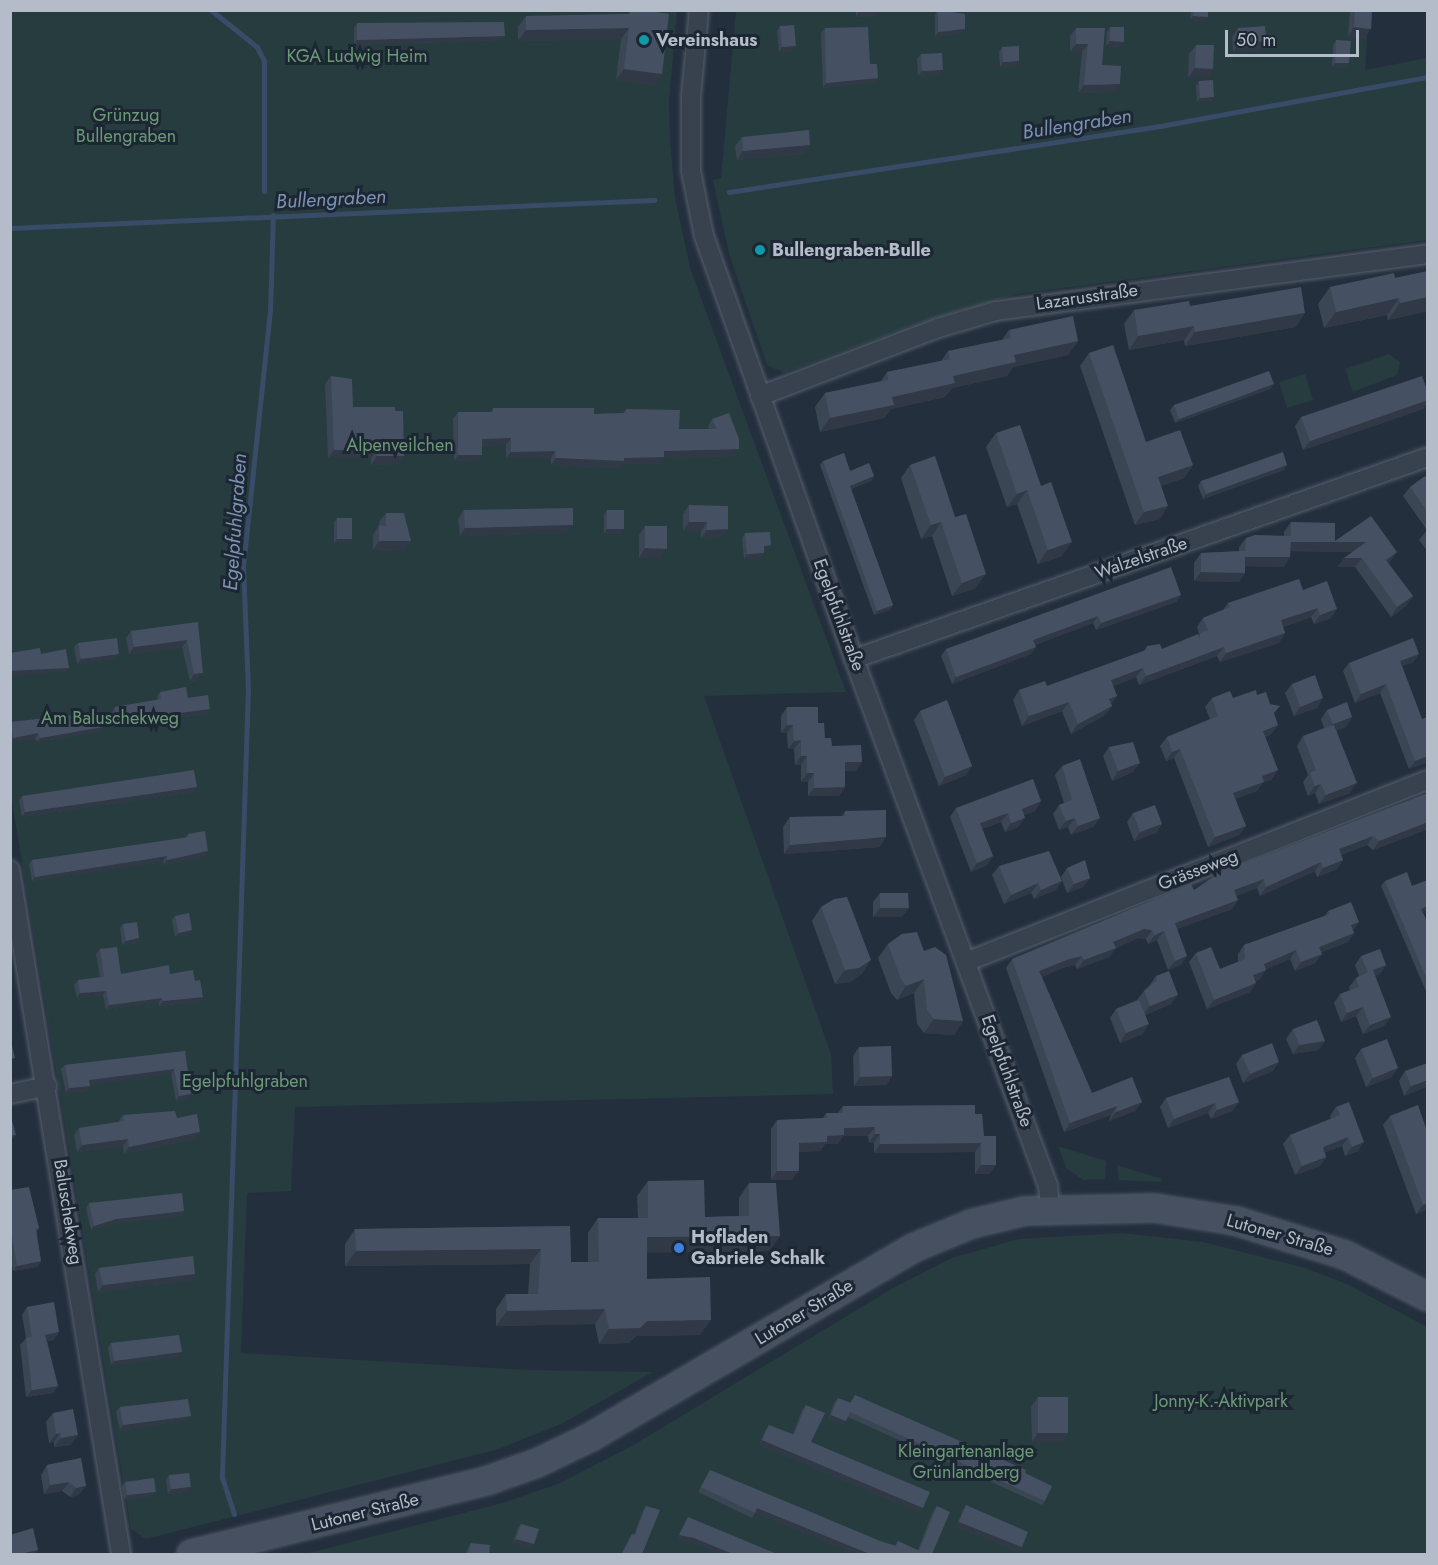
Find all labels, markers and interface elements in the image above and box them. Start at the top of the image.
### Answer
scale bar [1228,18,1362,56]
text: 50 m [1236,27,1276,53]
place label: Vereinshaus [656,29,758,51]
marker: Vereinshaus [637,33,651,47]
park label: KGA Ludwig Heim [287,45,427,67]
water label: Bullengraben [1021,104,1133,144]
park label: Grünzug Bullengraben [76,105,176,148]
water label: Bullengraben [275,184,387,214]
place label: Bullengraben-Bulle [772,239,931,261]
marker: Bullengraben-Bulle [753,243,767,257]
street label: Lazarusstraße [1035,279,1139,315]
park label: Alpenveilchen [346,434,454,456]
water label: Egelpfuhlgraben [218,453,252,591]
street label: Walzelstraße [1092,532,1190,584]
street label: Egelpfuhlstraße [809,556,869,674]
park label: Am Baluschekweg [41,707,179,729]
street label: Grässeweg [1155,845,1241,895]
street label: Egelpfuhlstraße [977,1012,1037,1130]
park label: Egelpfuhlgraben [182,1070,308,1092]
street label: Baluschekweg [49,1158,87,1266]
street label: Lutoner Straße [1224,1209,1336,1261]
place label: Hofladen Gabriele Schalk [691,1227,825,1270]
marker: Hofladen Gabriele Schalk [672,1241,686,1255]
street label: Lutoner Straße [751,1274,857,1350]
park label: Jonny-K.-Aktivpark [1154,1390,1288,1412]
park label: Kleingartenanlage Grünlandberg [898,1441,1034,1484]
street label: Lutoner Straße [309,1488,421,1536]

